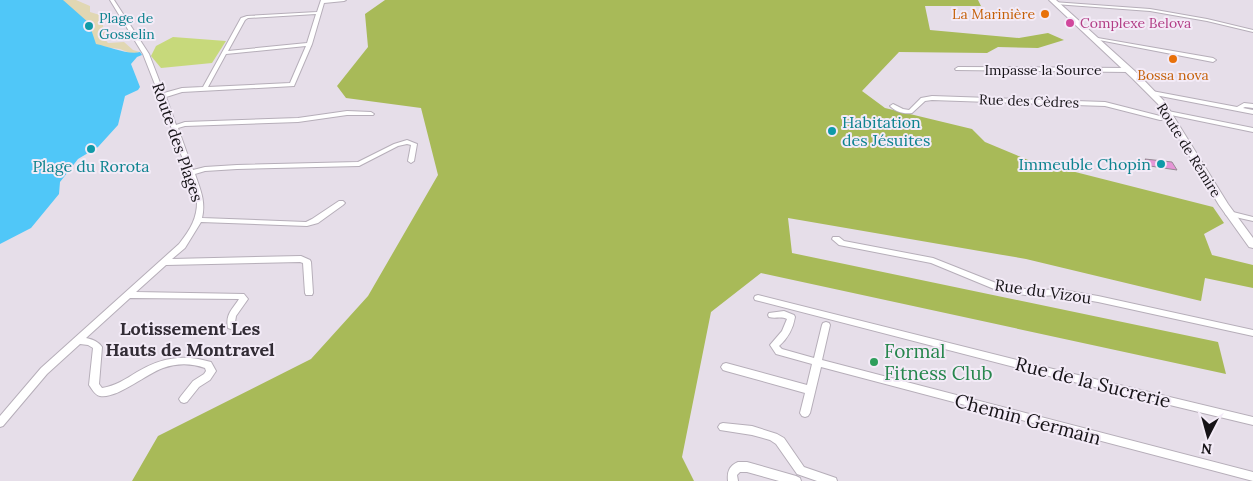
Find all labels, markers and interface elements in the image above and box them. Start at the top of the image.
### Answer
place label: La Marinière [952,5,1035,23]
marker: La Marinière [1039,8,1051,20]
place label: Plage de Gosselin [99,9,155,43]
place label: Complexe Belova [1080,14,1191,32]
marker: Complexe Belova [1064,17,1076,29]
marker: Plage de Gosselin [83,20,95,32]
marker: Bossa nova [1167,53,1179,65]
street label: Impasse la Source [984,61,1102,79]
place label: Bossa nova [1137,66,1209,84]
street label: Route des Plages [148,80,208,204]
street label: Rue des Cèdres [979,90,1079,112]
street label: Route de Rémire [1153,99,1225,201]
place label: Habitation des Jésuites [842,112,930,150]
marker: Habitation des Jésuites [826,125,838,137]
marker: Plage du Rorota [85,143,97,155]
place label: Immeuble Chopin [1019,154,1151,174]
place label: Plage du Rorota [32,156,150,176]
marker: Immeuble Chopin [1155,158,1167,170]
street label: Rue du Vizou [993,274,1093,308]
district label: Lotissement Les Hauts de Montravel [105,317,275,361]
place label: Formal Fitness Club [884,339,993,385]
street label: Rue de la Sucrerie [1013,351,1173,413]
marker: Formal Fitness Club [868,356,880,368]
street label: Chemin Germain [952,388,1104,450]
north arrow [1183,411,1233,461]
text: N [1200,439,1213,458]

